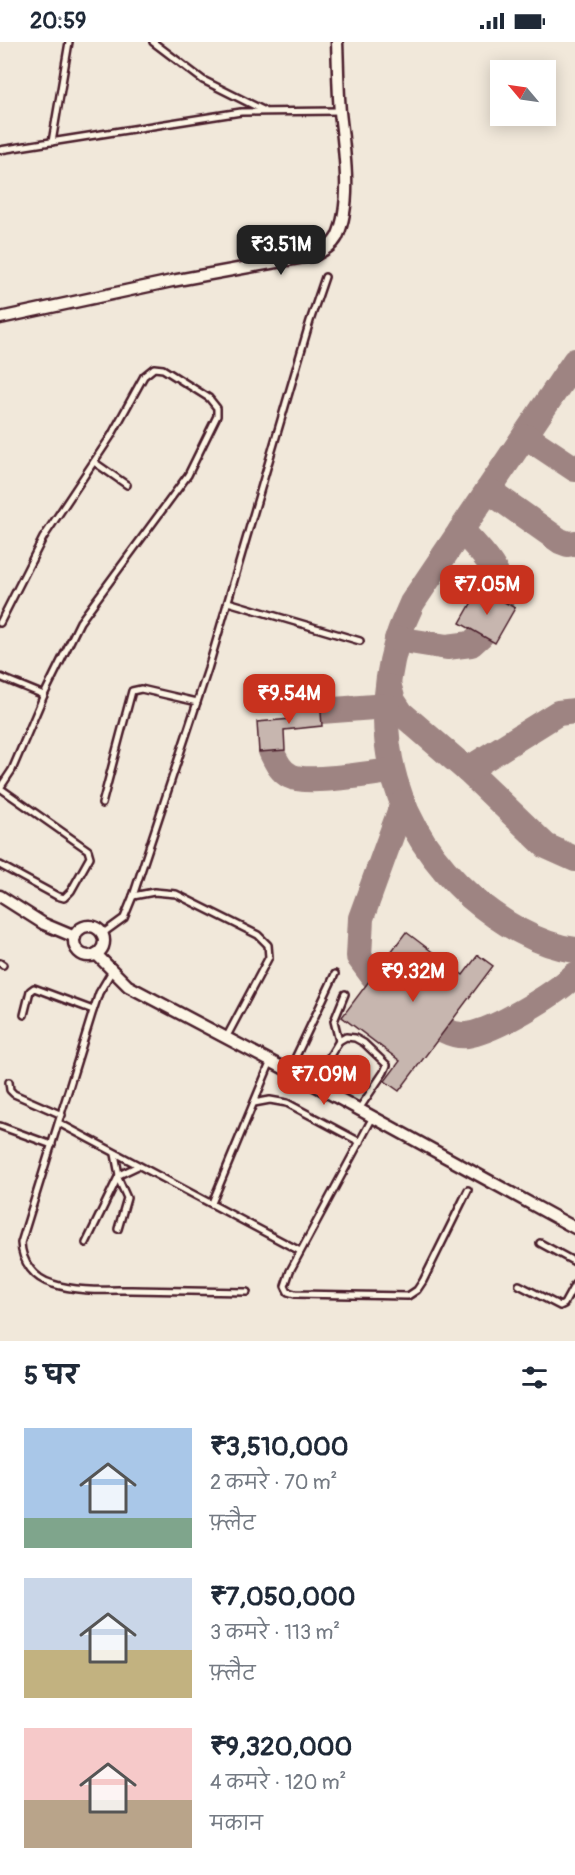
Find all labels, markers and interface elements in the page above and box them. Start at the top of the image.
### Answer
text: 20:59 [30,7,86,35]
north arrow [490,60,556,126]
map controls [490,60,556,126]
pin: ₹3.51M [232,225,330,276]
text: ₹3.51M [251,232,311,257]
pin: ₹7.05M [438,565,536,616]
text: ₹7.05M [454,572,520,597]
pin: ₹9.54M [240,674,338,725]
text: ₹9.54M [257,681,321,706]
pin: ₹9.32M [364,952,462,1003]
text: ₹9.32M [381,959,445,984]
pin: ₹7.09M [275,1055,373,1106]
text: ₹7.09M [291,1062,357,1087]
text: 5 घर [24,1360,78,1392]
icon: filters [518,1361,551,1394]
text: ₹3,510,000 [210,1431,349,1463]
icon: home [72,1452,144,1524]
text: 2 कमरे · 70 m² [210,1470,337,1495]
text: फ़्लैट [210,1511,256,1536]
text: ₹7,050,000 [210,1581,355,1613]
icon: home [72,1602,144,1674]
text: 3 कमरे · 113 m² [210,1620,340,1645]
text: फ़्लैट [210,1661,256,1686]
text: ₹9,320,000 [210,1731,352,1763]
icon: home [72,1752,144,1824]
text: 4 कमरे · 120 m² [210,1770,346,1795]
text: मकान [210,1811,263,1836]

